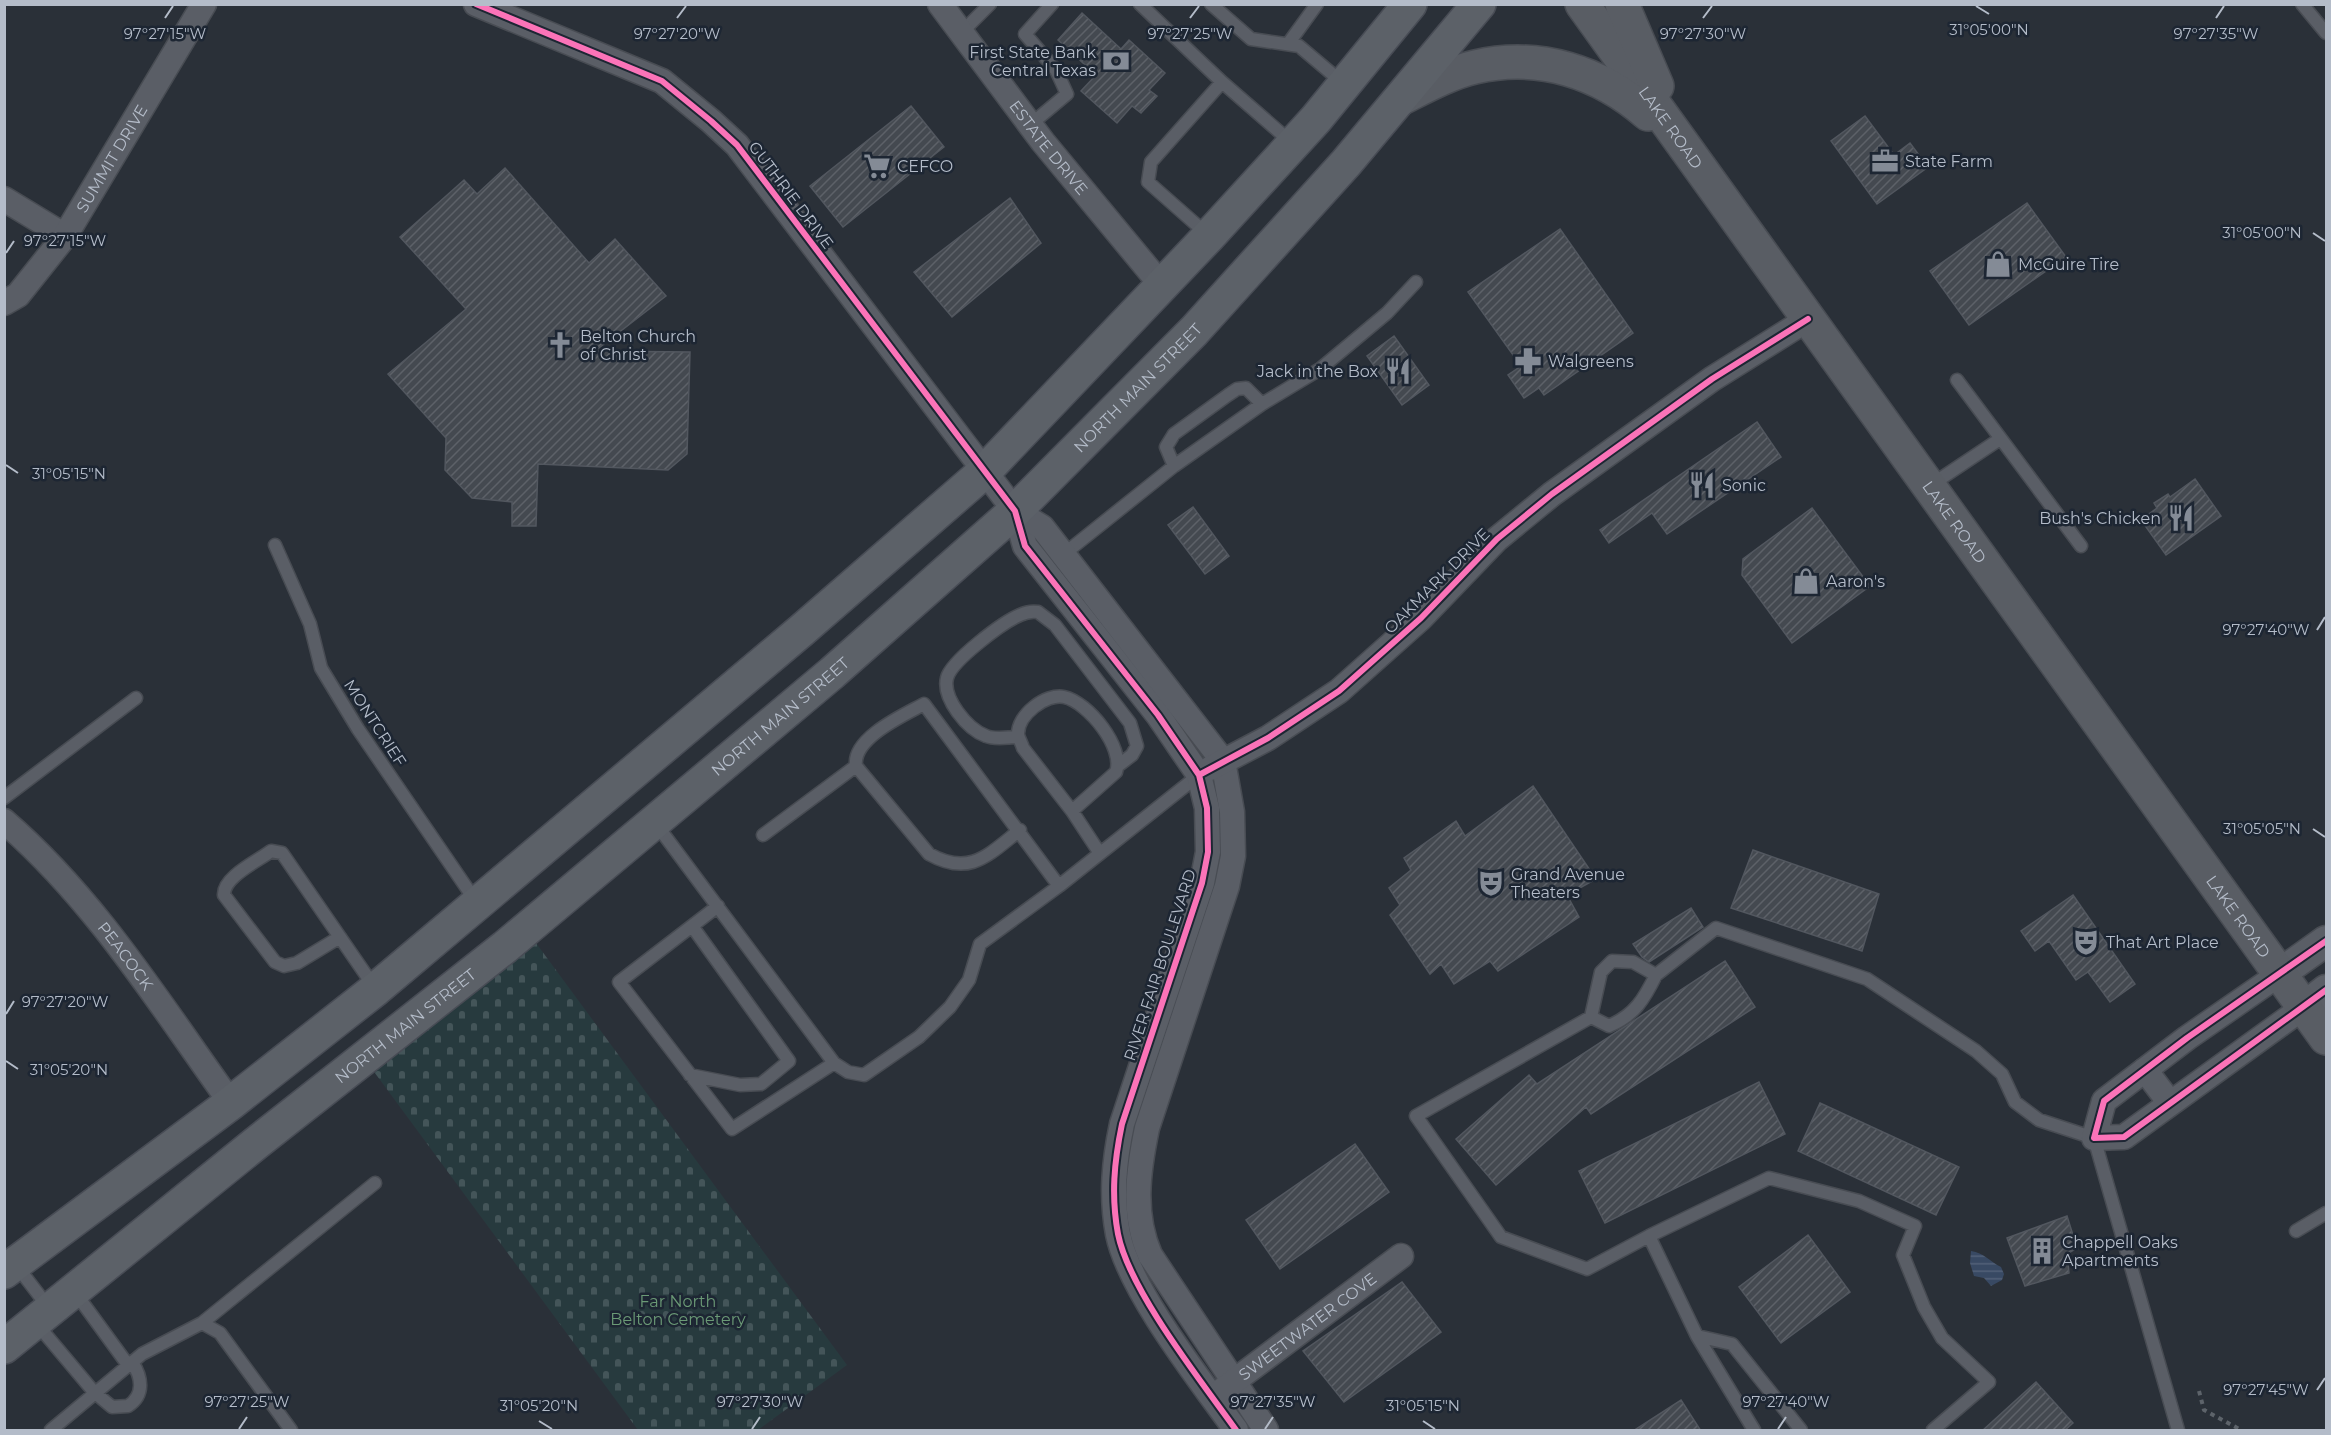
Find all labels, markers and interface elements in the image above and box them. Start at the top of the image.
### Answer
text: 31°05'00"N [1949,20,2029,39]
text: 97°27'15"W [124,24,206,43]
text: 97°27'20"W [634,24,721,43]
text: 97°27'25"W [1147,24,1233,43]
text: 97°27'30"W [1660,24,1747,43]
text: 97°27'35"W [2174,24,2259,43]
place label: First State Bank Central Texas [969,43,1096,80]
bank icon: First State Bank Central Texas [1101,46,1131,76]
street label: LAKE ROAD [1635,83,1707,172]
street label: ESTATE DRIVE [1006,96,1092,198]
street label: SUMMIT DRIVE [72,101,151,216]
street label: GUTHRIE DRIVE [744,138,838,252]
office icon: State Farm [1870,146,1900,176]
supermarket icon: CEFCO [862,151,892,181]
place label: State Farm [1905,152,1993,171]
place label: CEFCO [897,157,953,176]
text: 31°05'00"N [2222,223,2302,242]
text: 97°27'15"W [24,231,106,250]
shop icon: McGuire Tire [1983,249,2013,279]
place label: McGuire Tire [2018,255,2119,274]
street label: NORTH MAIN STREET [1069,319,1206,456]
place label: Belton Church of Christ [580,327,696,364]
church icon: Belton Church of Christ [545,330,575,360]
pharmacy icon: Walgreens [1513,346,1543,376]
place label: Walgreens [1548,352,1634,371]
restaurant icon: Jack in the Box [1383,356,1413,386]
place label: Jack in the Box [1256,362,1378,381]
text: 31°05'15"N [32,464,106,483]
restaurant icon: Sonic [1687,470,1717,500]
place label: Sonic [1722,476,1766,495]
street label: LAKE ROAD [1919,477,1991,567]
restaurant icon: Bush's Chicken [2166,503,2196,533]
place label: Bush's Chicken [2039,509,2161,528]
street label: OAKMARK DRIVE [1380,524,1494,638]
shop icon: Aaron's [1791,566,1821,596]
place label: Aaron's [1826,572,1885,591]
text: 97°27'40"W [2222,620,2310,639]
street label: NORTH MAIN STREET [707,653,853,780]
street label: MONTCRIEF [340,676,410,770]
text: 31°05'05"N [2223,819,2301,838]
place label: Grand Avenue Theaters [1511,865,1625,902]
street label: RIVER FAIR BOULEVARD [1120,867,1200,1063]
theatre icon: Grand Avenue Theaters [1476,868,1506,898]
street label: LAKE ROAD [2203,872,2274,961]
street label: PEACOCK [94,918,158,994]
theatre icon: That Art Place [2071,927,2101,957]
place label: That Art Place [2106,933,2219,952]
street label: NORTH MAIN STREET [331,964,480,1087]
text: 97°27'20"W [22,992,109,1011]
text: 31°05'20"N [30,1060,108,1079]
place label: Chappell Oaks Apartments [2062,1233,2178,1270]
building icon: Chappell Oaks Apartments [2027,1236,2057,1266]
street label: SWEETWATER COVE [1235,1268,1380,1384]
park label: Far North Belton Cemetery [610,1292,746,1329]
text: 97°27'45"W [2223,1380,2309,1399]
text: 97°27'25"W [204,1392,290,1411]
text: 97°27'30"W [717,1392,804,1411]
text: 97°27'35"W [1231,1392,1316,1411]
text: 97°27'40"W [1742,1392,1830,1411]
text: 31°05'20"N [500,1396,578,1415]
text: 31°05'15"N [1386,1396,1460,1415]

